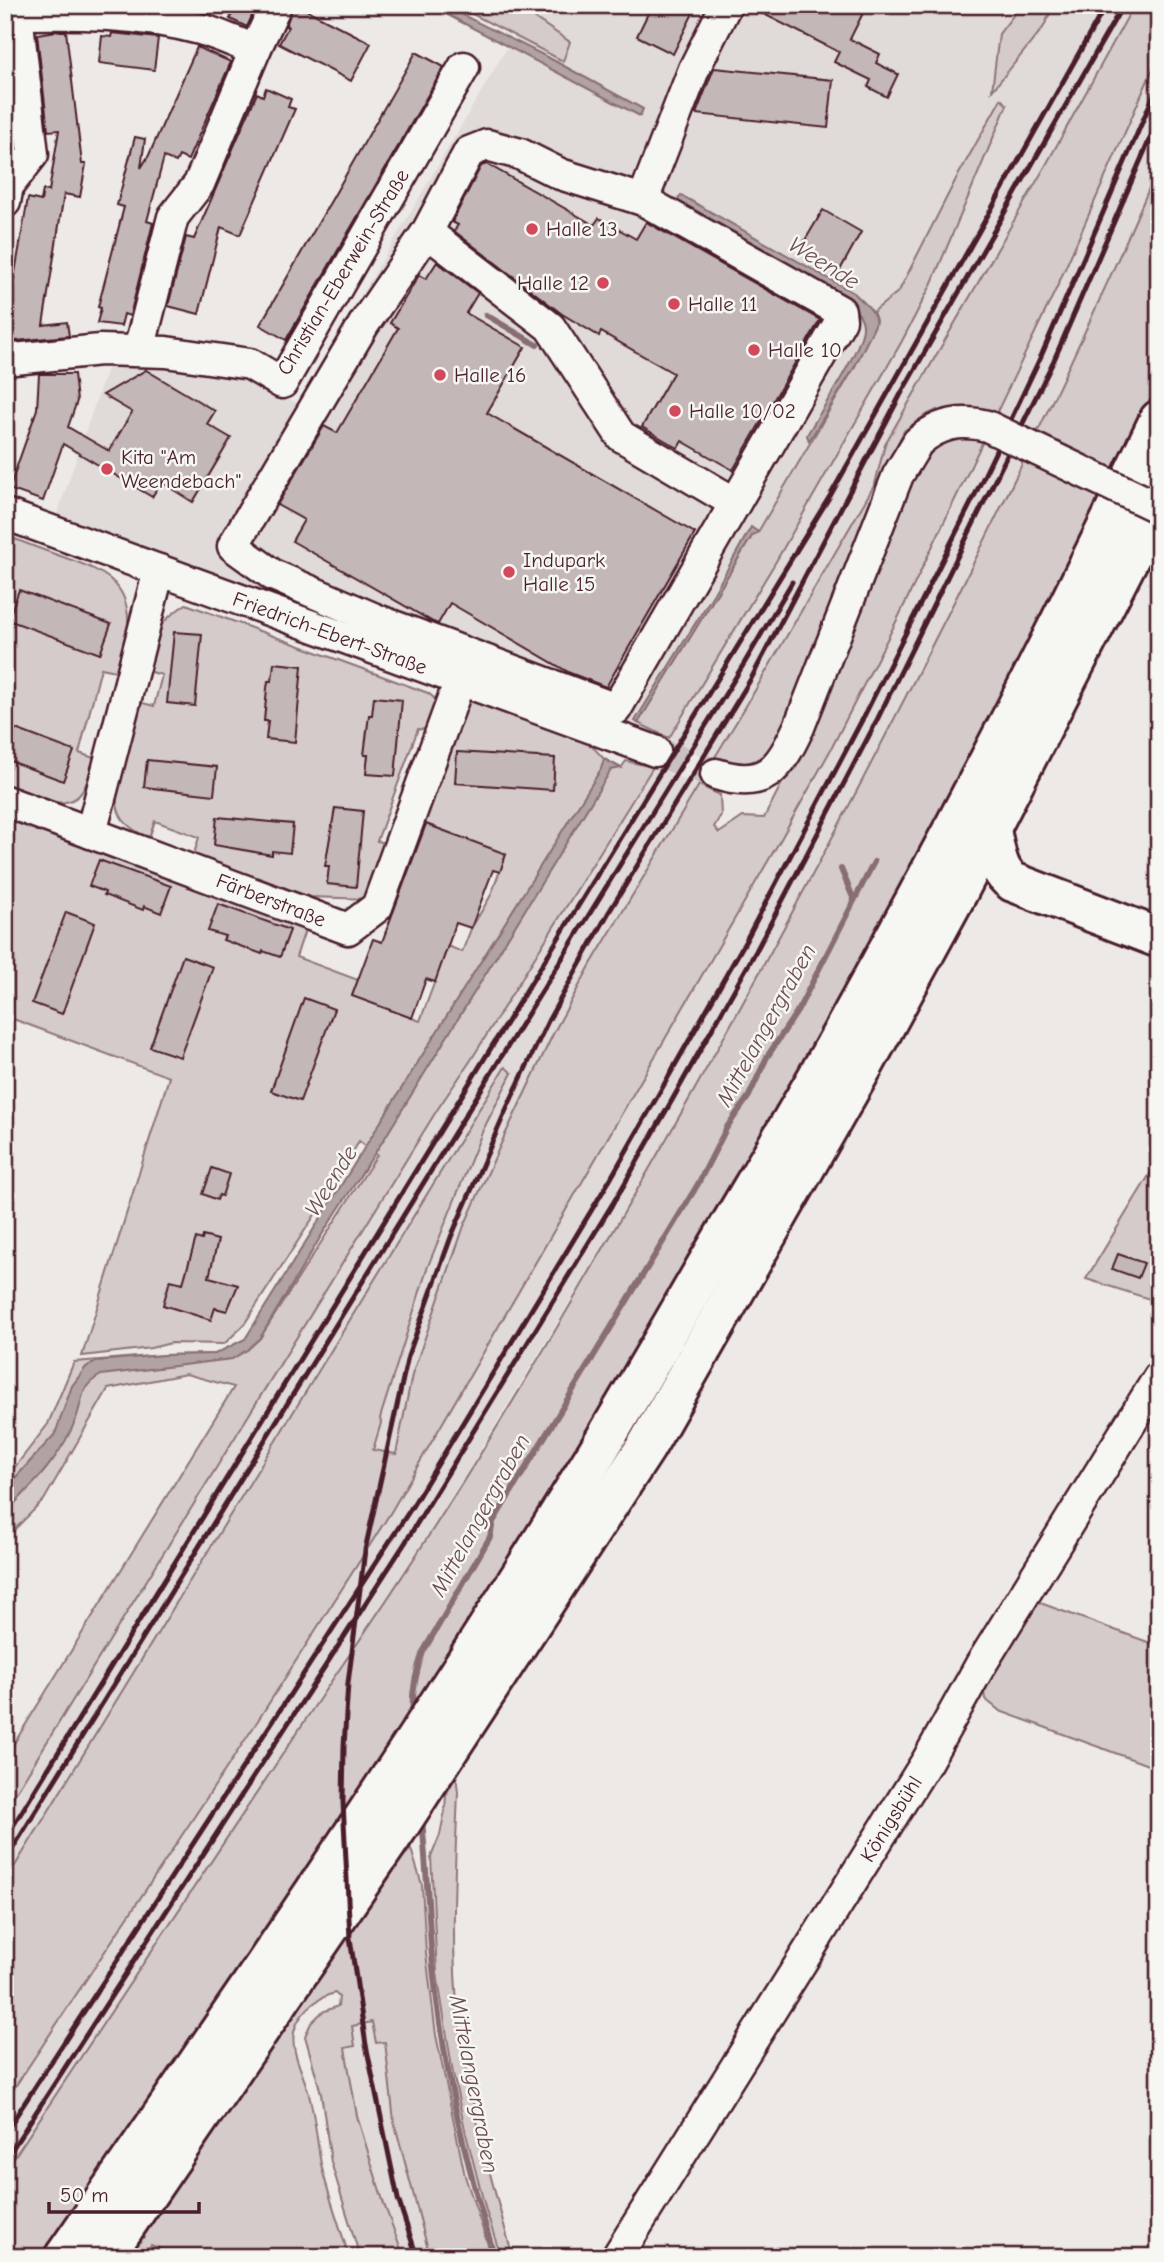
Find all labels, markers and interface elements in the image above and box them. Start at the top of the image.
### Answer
street label: Christian-Eberwein-Straße [272,165,414,379]
place label: Halle 13 [546,217,618,241]
marker: Halle 13 [524,221,540,237]
water label: Weende [783,231,865,296]
place label: Halle 12 [517,271,589,295]
marker: Halle 12 [595,275,611,291]
place label: Halle 11 [688,292,757,316]
marker: Halle 11 [666,296,682,312]
place label: Halle 10 [768,338,842,362]
marker: Halle 10 [746,342,762,358]
place label: Halle 16 [454,363,526,387]
marker: Halle 16 [432,367,448,383]
place label: Halle 10/02 [689,399,796,423]
marker: Halle 10/02 [667,403,683,419]
place label: Kita "Am Weendebach" [121,445,241,493]
marker: Kita "Am Weendebach" [99,461,115,477]
place label: Indupark Halle 15 [523,548,605,596]
marker: Indupark Halle 15 [501,564,517,580]
street label: Friedrich-Ebert-Straße [230,587,430,679]
street label: Färberstraße [213,868,329,932]
water label: Mittelangergraben [710,939,822,1112]
water label: Weende [299,1140,364,1222]
water label: Mittelangergraben [424,1429,536,1602]
street label: Königsbühl [855,1772,927,1866]
water label: Mittelangergraben [443,1992,505,2175]
scale bar [49,2171,200,2215]
text: 50 m [60,2183,109,2207]

